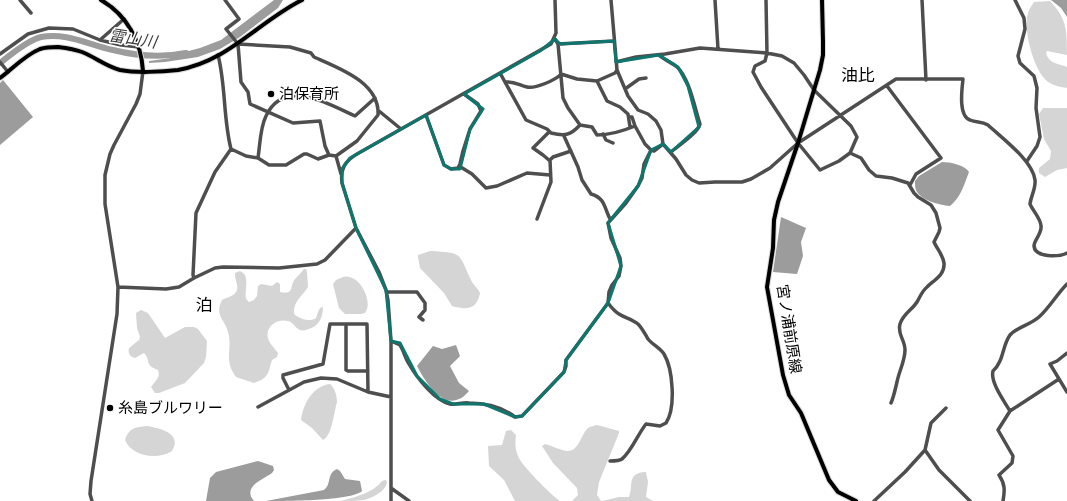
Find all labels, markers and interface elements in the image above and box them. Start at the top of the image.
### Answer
water label: 雷山川 [108,25,160,52]
district label: 油比 [841,65,875,85]
place label: 泊保育所 [279,85,339,103]
marker: 泊保育所 [266,89,276,99]
street label: 宮ノ浦前原線 [773,283,805,375]
district label: 泊 [196,295,213,315]
place label: 糸島ブルワリー [118,399,223,417]
marker: 糸島ブルワリー [105,403,115,413]

